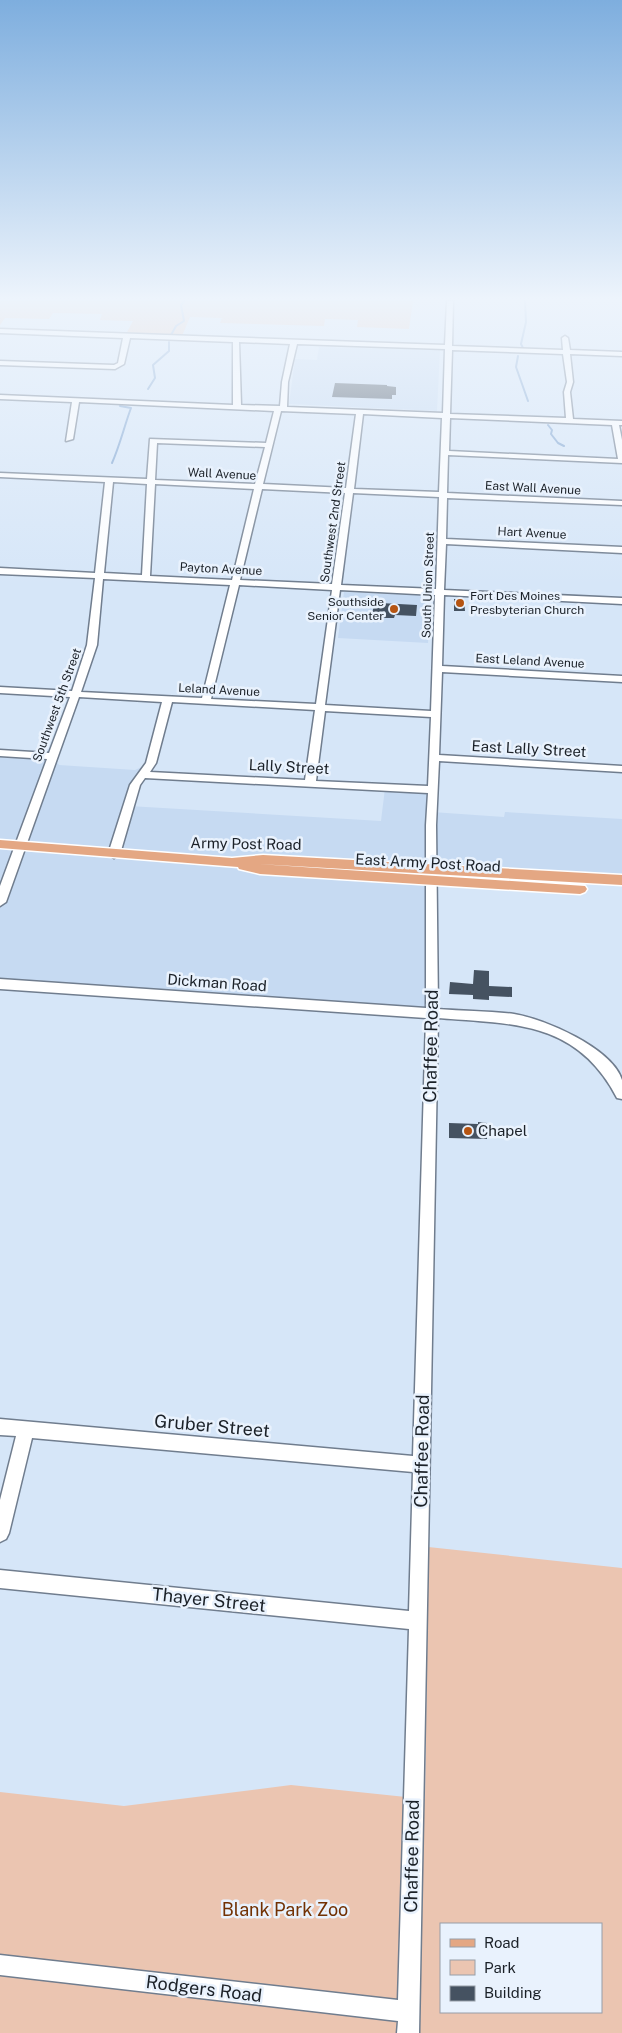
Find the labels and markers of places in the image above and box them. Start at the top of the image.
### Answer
place label: Fort Des Moines Presbyterian Church [470,589,584,617]
place label: Southside Senior Center [307,595,384,623]
marker: Fort Des Moines Presbyterian Church [454,597,466,609]
marker: Southside Senior Center [388,603,400,615]
place label: Chapel [478,1122,527,1139]
marker: Chapel [462,1125,474,1137]

